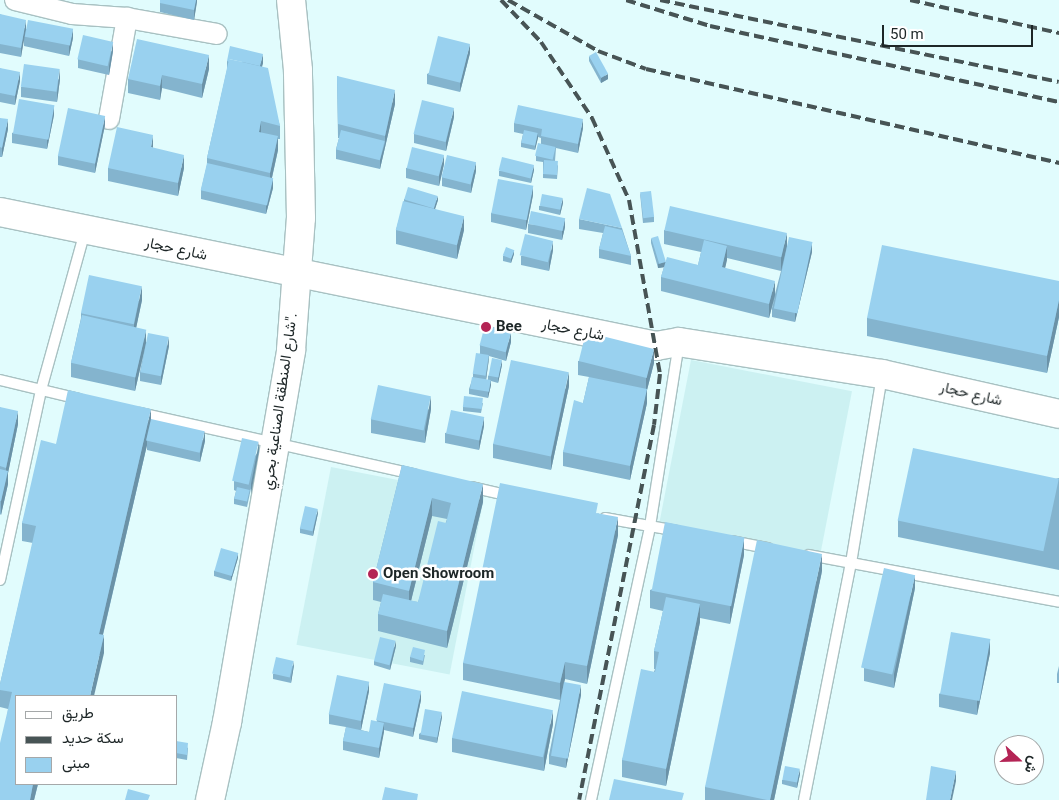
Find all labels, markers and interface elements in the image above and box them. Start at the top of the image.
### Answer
scale bar [884,15,1035,47]
text: 50 m [890,25,924,43]
street label: شارع حجار [143,234,209,264]
street label: شارع المنطقة الصناعية بحري". [259,312,301,492]
street label: شارع حجار [540,315,606,345]
place label: Bee [496,318,522,336]
marker: Bee [480,321,492,333]
street label: شارع حجار [938,378,1004,410]
place label: Open Showroom [383,565,494,583]
marker: Open Showroom [367,568,379,580]
legend [15,695,178,785]
text: طريق [62,704,94,722]
text: سكة حديد [62,729,124,747]
north arrow [994,735,1044,785]
text: مبنى [62,754,90,772]
text: ش [1022,754,1043,776]

